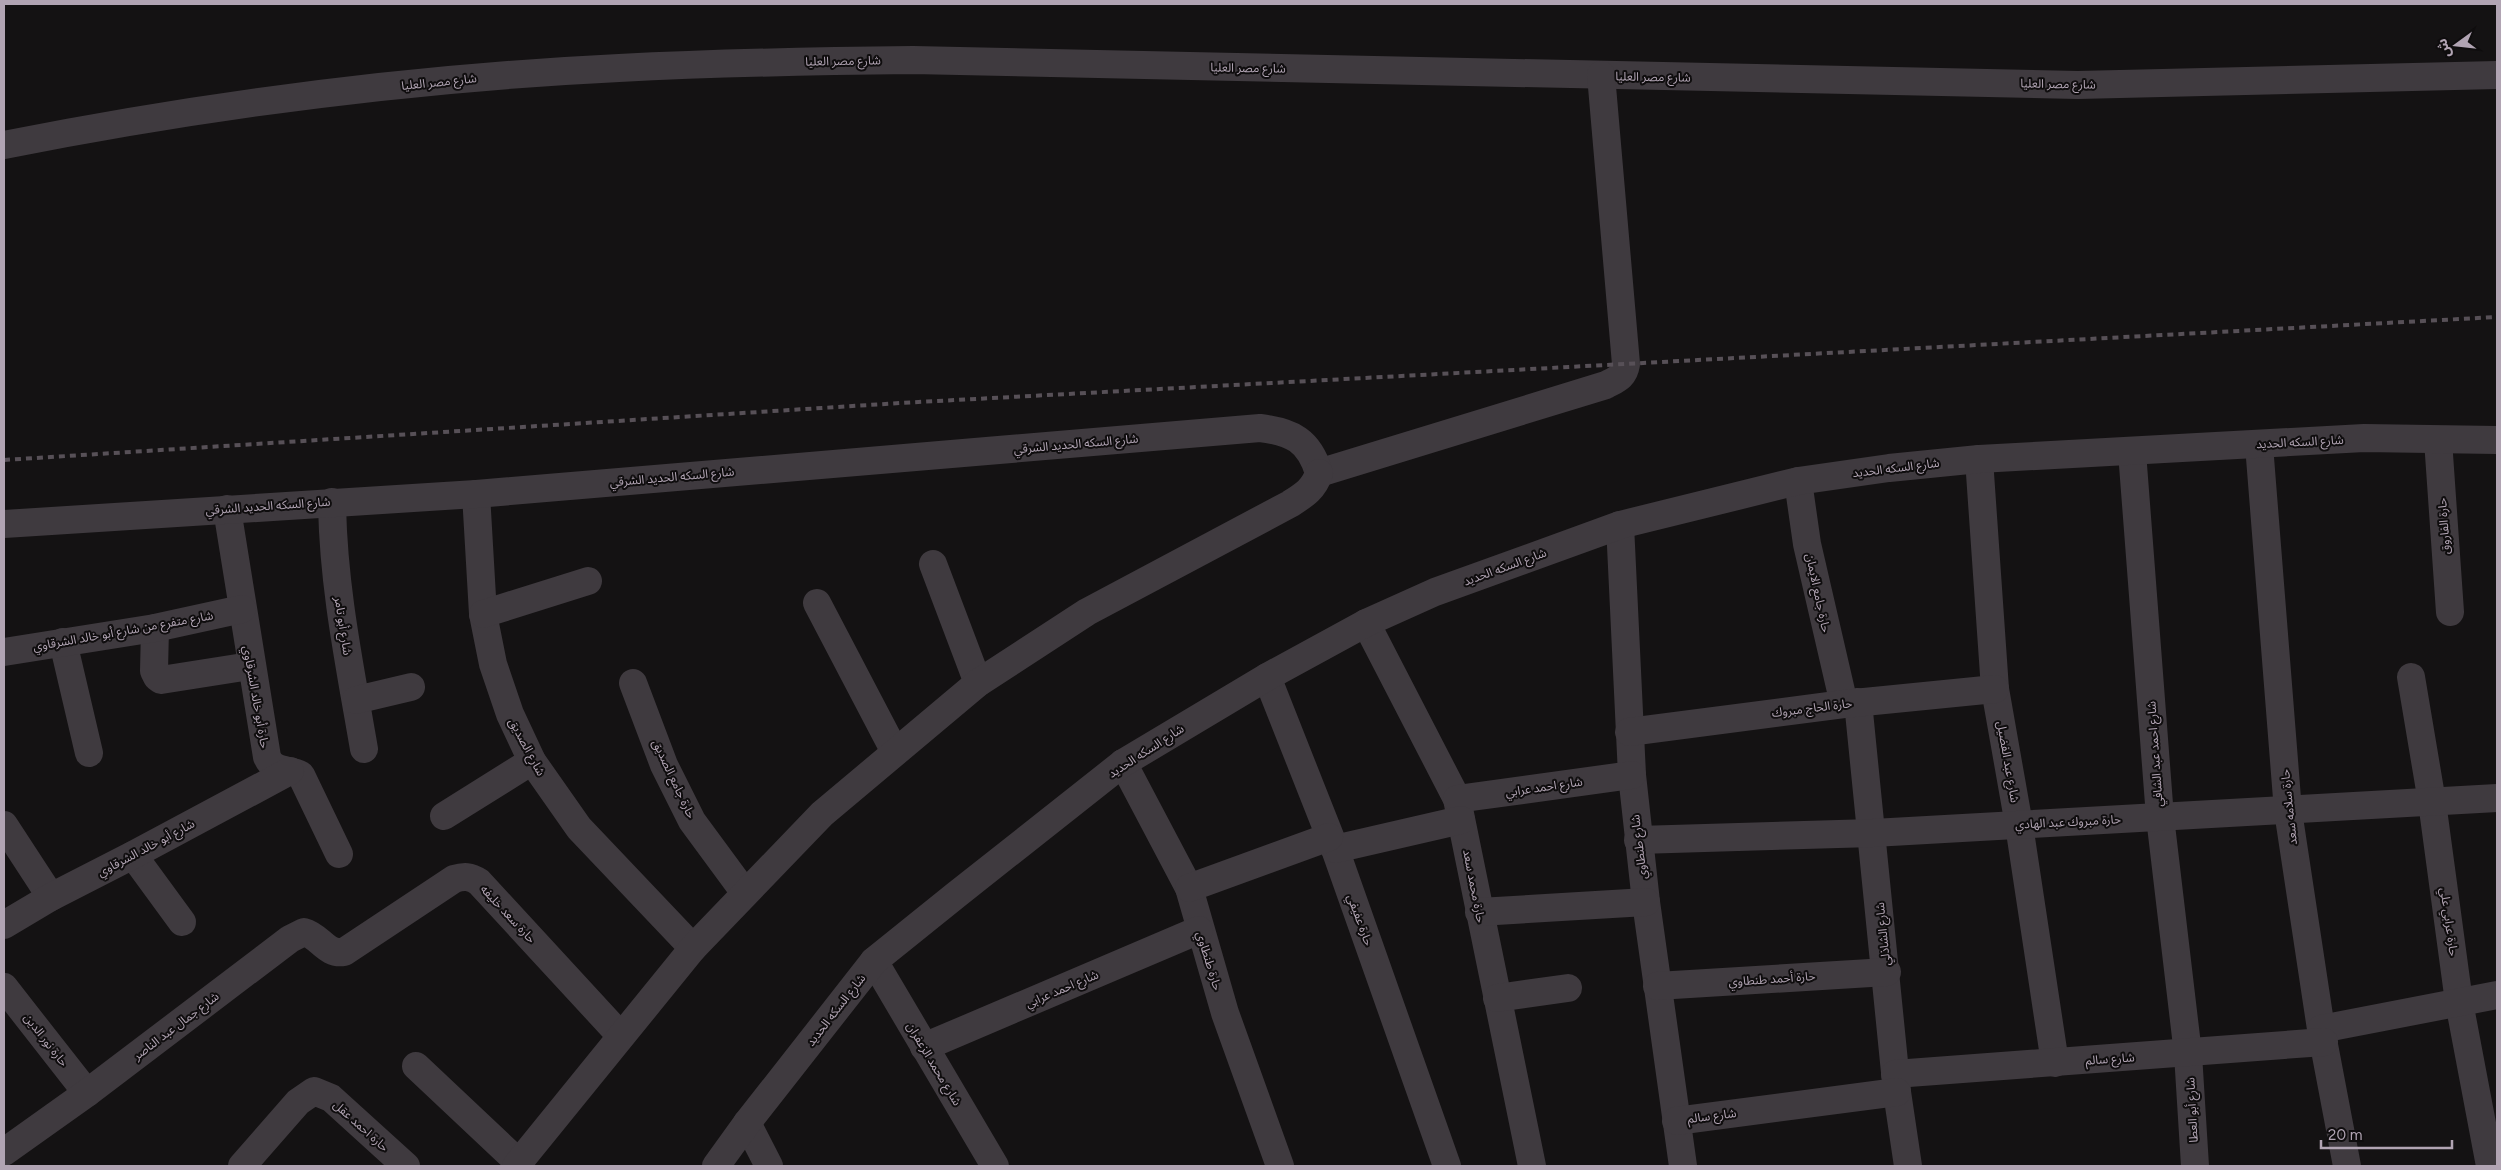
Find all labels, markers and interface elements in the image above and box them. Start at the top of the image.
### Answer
north arrow [2431,20,2481,70]
text: ش [2433,37,2455,60]
street label: شارع مصر العليا [805,53,881,71]
street label: شارع مصر العليا [1210,60,1286,78]
street label: شارع مصر العليا [1615,69,1691,87]
street label: شارع مصر العليا [401,71,478,95]
street label: شارع مصر العليا [2020,76,2096,94]
street label: شارع السكه الحديد الشرقي [1013,432,1139,459]
street label: شارع السكه الحديد [2256,433,2344,453]
street label: شارع السكه الحديد [1852,456,1940,482]
street label: شارع السكه الحديد الشرقي [609,465,735,492]
street label: شارع السكه الحديد الشرقي [205,495,331,520]
street label: حارة الفاروق [2435,497,2453,555]
street label: شارع السكه الحديد [1462,545,1549,590]
street label: حارة جامع الايمان [1801,552,1833,634]
street label: شارع أبو تامر [329,595,355,657]
street label: شارع متفرع من شارع أبو خالد الشرقاوي [32,608,215,657]
street label: حارة أبو خالد الشرقاوي [237,645,272,750]
street label: حارة الحاج مبروك [1771,696,1853,722]
street label: شارع احمد عبد الشافي [2144,700,2168,807]
street label: شارع الصديق [504,716,548,779]
street label: شارع عبد الفضيل [1992,720,2022,804]
street label: شارع السكه الحديد [1106,721,1188,782]
street label: حارة جامع الصديق [648,737,698,822]
street label: حارة سلامه سعد [2278,768,2300,846]
street label: شارع احمد عرابي [1504,775,1584,802]
street label: حارة مبروك عبد الهادي [2015,812,2122,835]
street label: شارع طنطاوي [1628,814,1653,880]
street label: شارع أبو خالد الشرقاوي [95,816,198,882]
street label: حارة محمد سعد [1460,848,1488,924]
street label: حارة سعد خليفه [478,882,538,946]
street label: حارة عرابي علي [2434,887,2461,958]
street label: حارة عفيفي [1342,892,1376,949]
street label: شارع الشاذلي [1873,901,1896,966]
street label: حارة طنطاوي [1191,930,1225,993]
street label: شارع احمد عرابي [1023,967,1102,1013]
street label: حارة أحمد طنطاوي [1728,968,1816,992]
street label: شارع السكه الحديد [804,971,870,1050]
street label: شارع جمال عبد الناصر [130,989,223,1065]
street label: حارة نور الدين [21,1011,71,1069]
street label: شارع محمد الزعفران [902,1020,964,1109]
street label: شارع سالم [2085,1050,2135,1070]
street label: شارع أبو العطا [2183,1077,2203,1143]
street label: حارة احمد عقل [331,1098,391,1154]
street label: شارع سالم [1687,1106,1737,1128]
scale bar [2321,1118,2452,1150]
text: 20 m [2328,1126,2362,1144]

